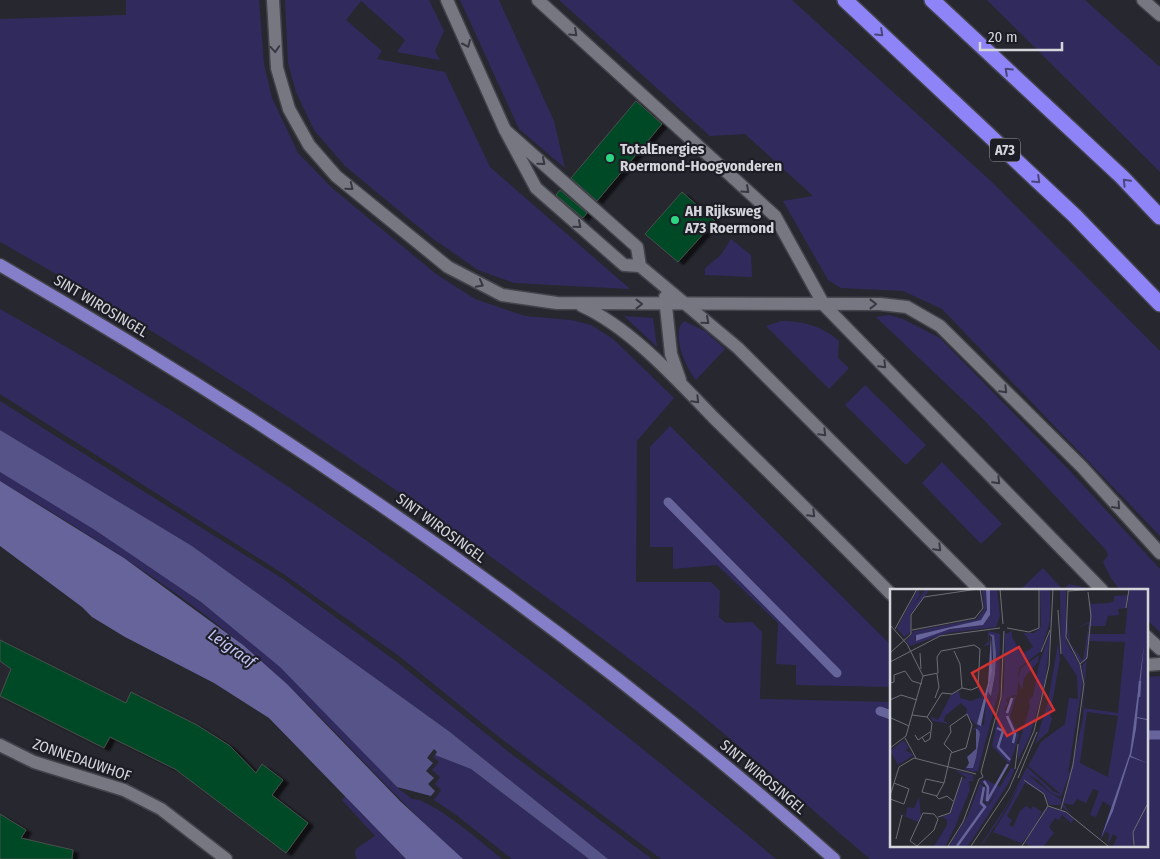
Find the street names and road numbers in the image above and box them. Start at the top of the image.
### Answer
road number: A73 [990,138,1020,162]
street label: SINT WIROSINGEL [51,271,152,341]
street label: SINT WIROSINGEL [393,489,490,567]
street label: ZONNEDAUWHOF [30,735,134,785]
street label: SINT WIROSINGEL [716,736,810,818]

